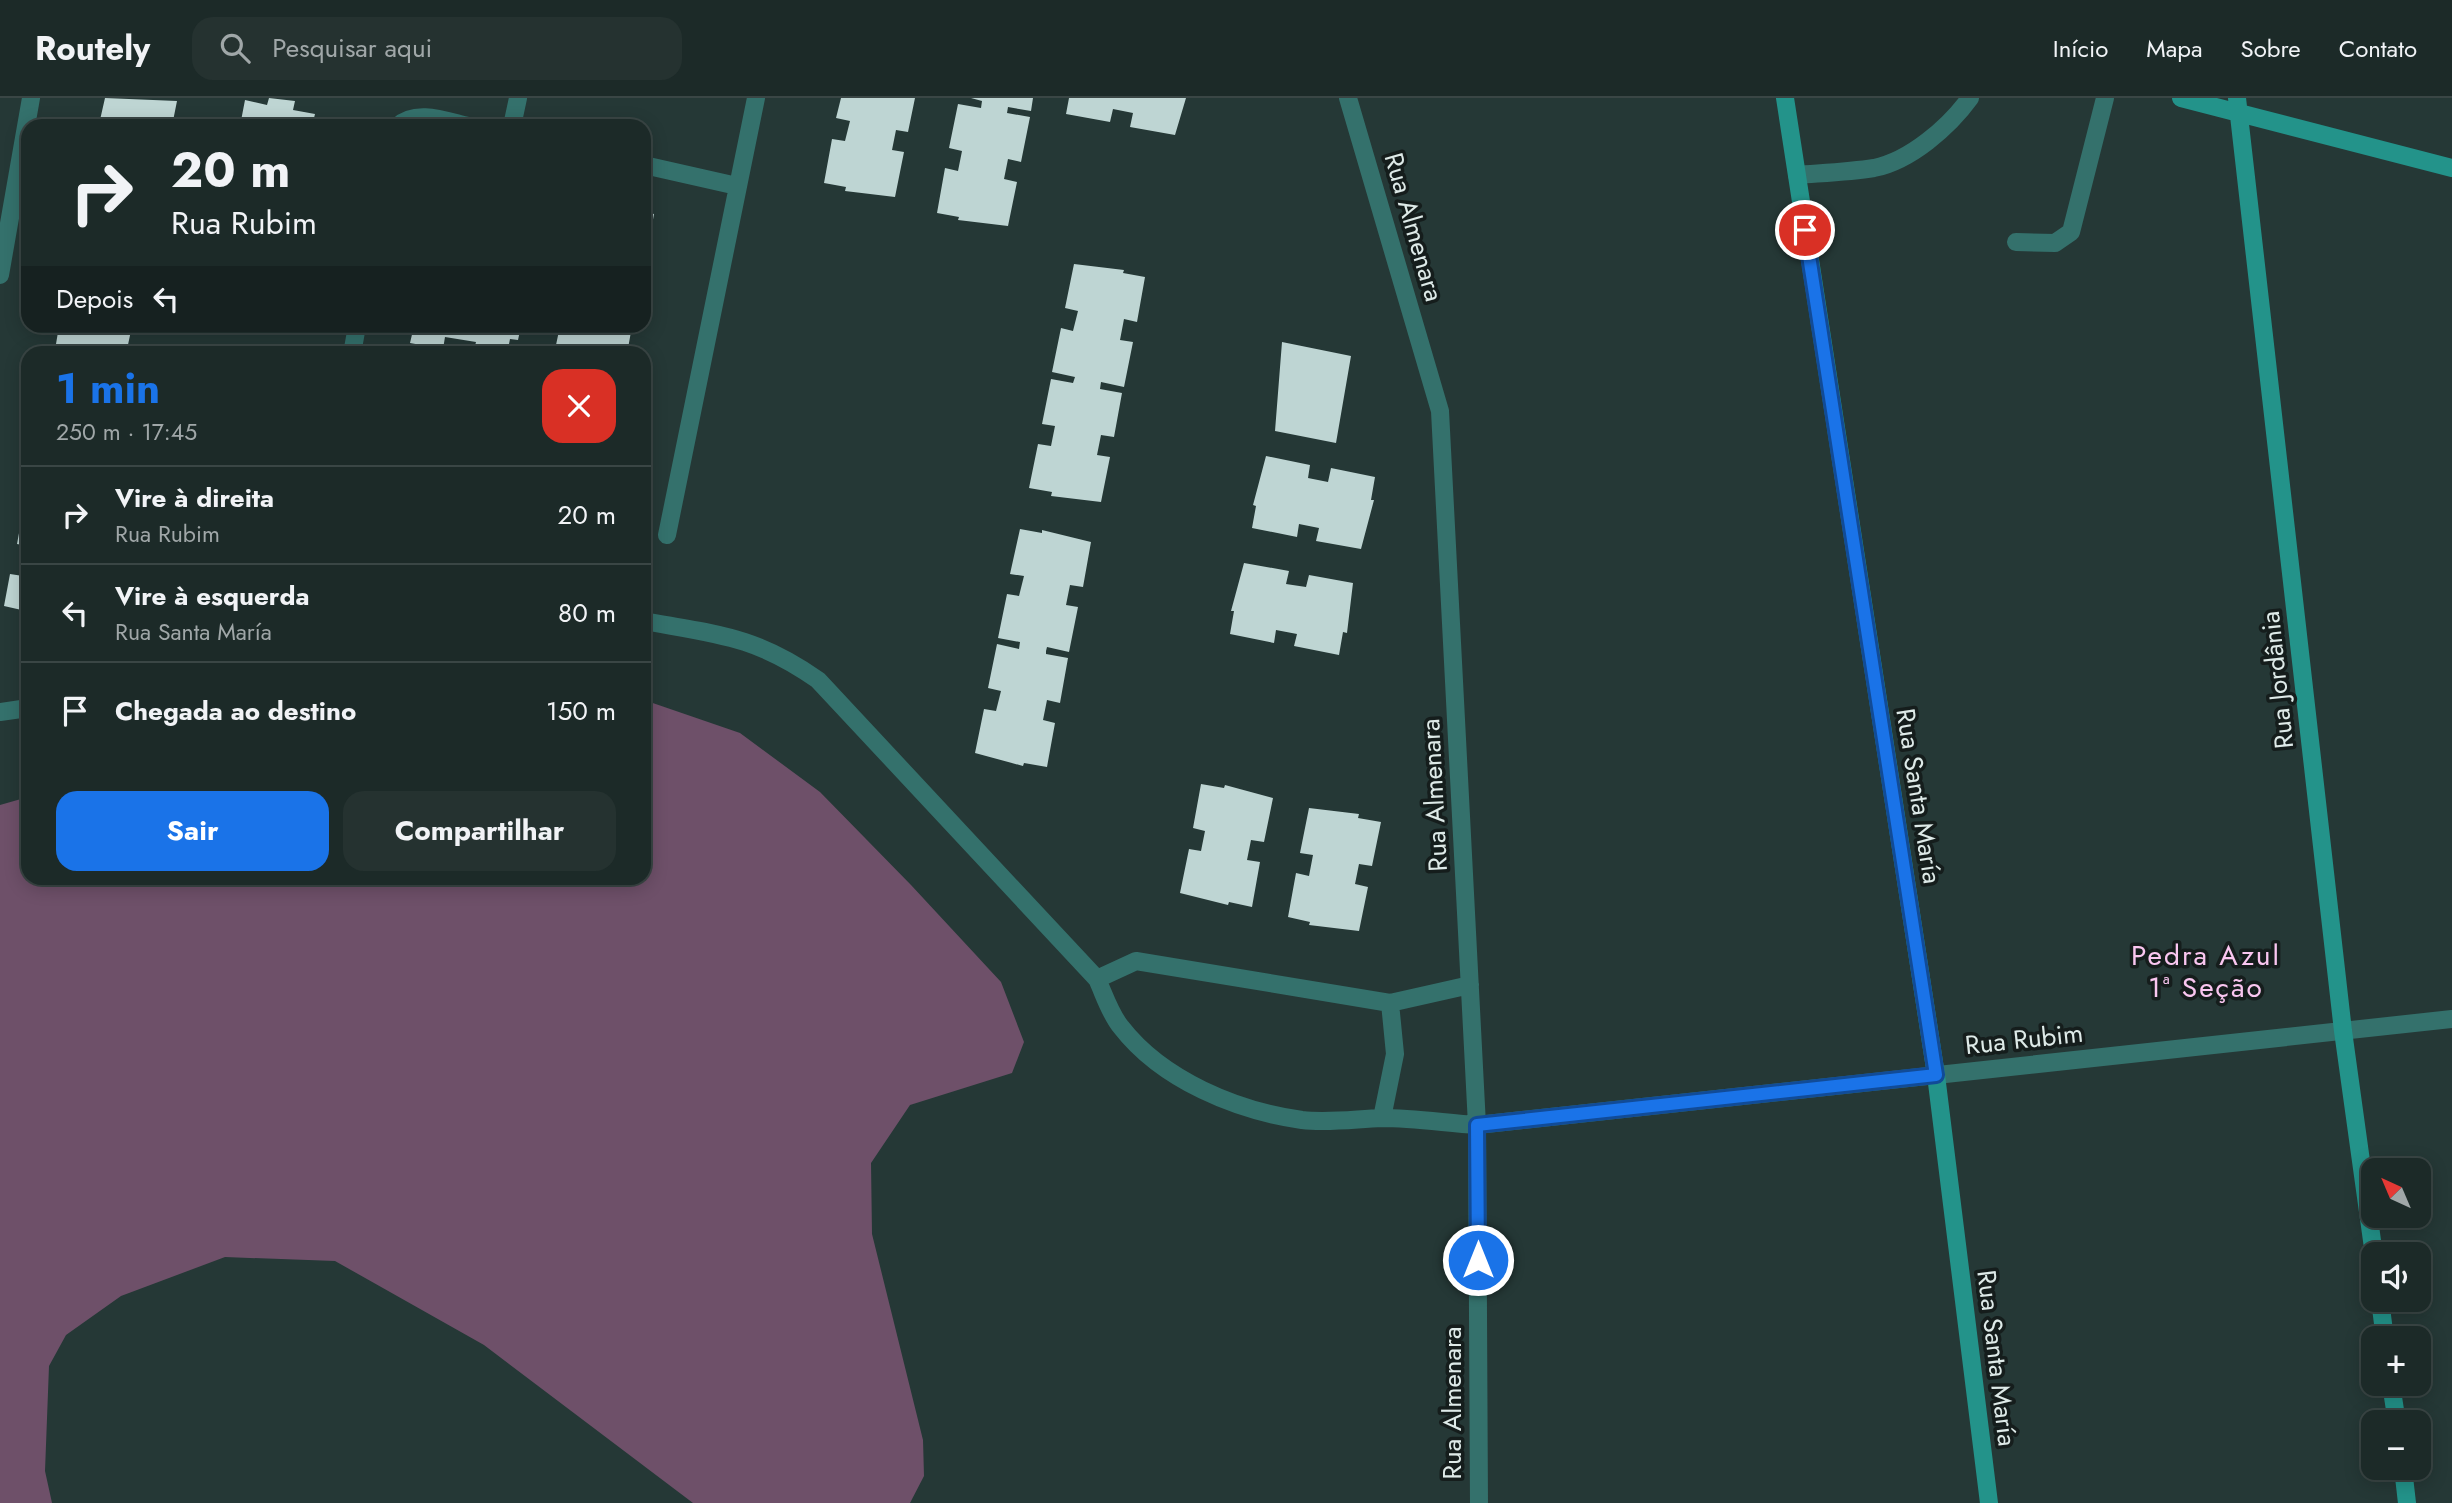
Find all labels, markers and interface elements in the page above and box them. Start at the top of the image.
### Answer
search box [192,17,682,80]
text: Routely [35,25,150,72]
icon: search [216,29,254,67]
text: Pesquisar aqui [272,29,432,67]
text: Início [2053,31,2108,66]
text: Mapa [2146,31,2203,66]
text: Sobre [2241,31,2301,66]
text: Contato [2339,31,2417,66]
text: 20 m [171,135,290,205]
icon: right [56,147,147,238]
street label: Rua Almenara [1375,148,1453,306]
text: Rua Rubim [171,200,317,246]
pin [1775,200,1835,260]
icon: arrive [1786,211,1824,249]
text: Depois [56,280,133,318]
icon: left [147,280,185,318]
text: 1 min [56,358,160,419]
button: close [542,369,616,443]
text: 250 m · 17:45 [56,415,197,449]
text: Vire à direita [115,479,274,517]
icon: right [56,496,94,534]
text: 20 m [558,496,616,534]
text: Rua Rubim [115,517,220,551]
text: Vire à esquerda [115,577,310,615]
icon: left [56,594,94,632]
text: 80 m [558,594,616,632]
street label: Rua Jordânia [2251,609,2303,751]
text: Rua Santa María [115,615,272,649]
icon: arrive [56,692,94,730]
text: Chegada ao destino [115,692,356,730]
text: 150 m [546,692,616,730]
street label: Rua Santa María [1886,706,1952,886]
street label: Rua Almenara [1411,718,1457,872]
button: Sair [56,791,329,871]
button: Compartilhar [343,791,616,871]
district label: Pedra Azul 1ª Seção [2131,935,2281,1008]
street label: Rua Rubim [1963,1014,2085,1064]
north arrow [2361,1158,2431,1228]
map controls [2361,1158,2431,1480]
position arrow [1441,1223,1515,1297]
button: sound [2361,1242,2431,1312]
street label: Rua Santa María [1967,1268,2027,1448]
button: + [2361,1326,2431,1396]
street label: Rua Almenara [1433,1327,1471,1479]
button: − [2361,1410,2431,1480]

